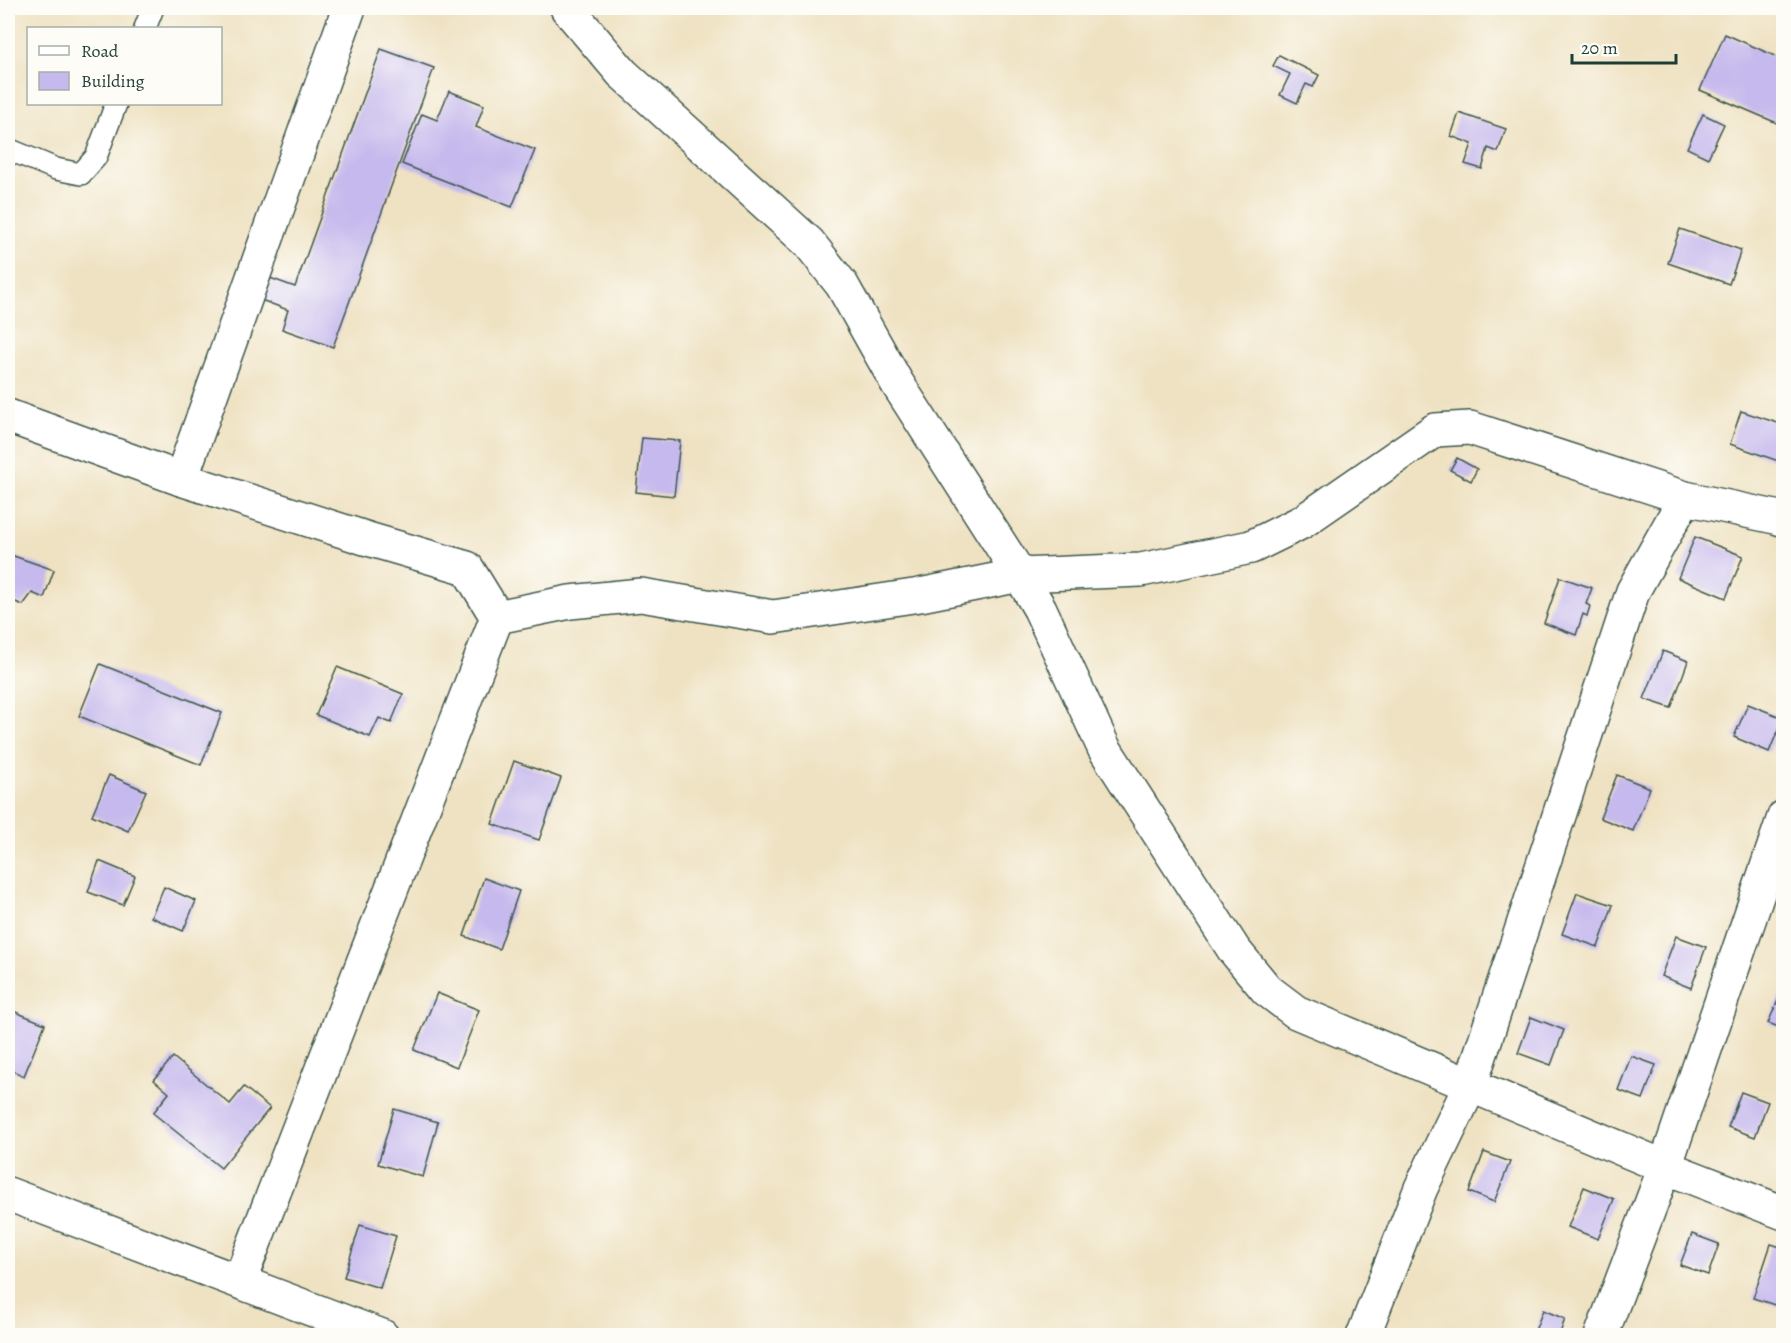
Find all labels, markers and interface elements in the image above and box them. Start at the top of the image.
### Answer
legend [27,27,222,105]
scale bar [1572,27,1676,65]
text: 20 m [1581,36,1618,60]
text: Road [81,39,119,63]
text: Building [81,69,145,93]

